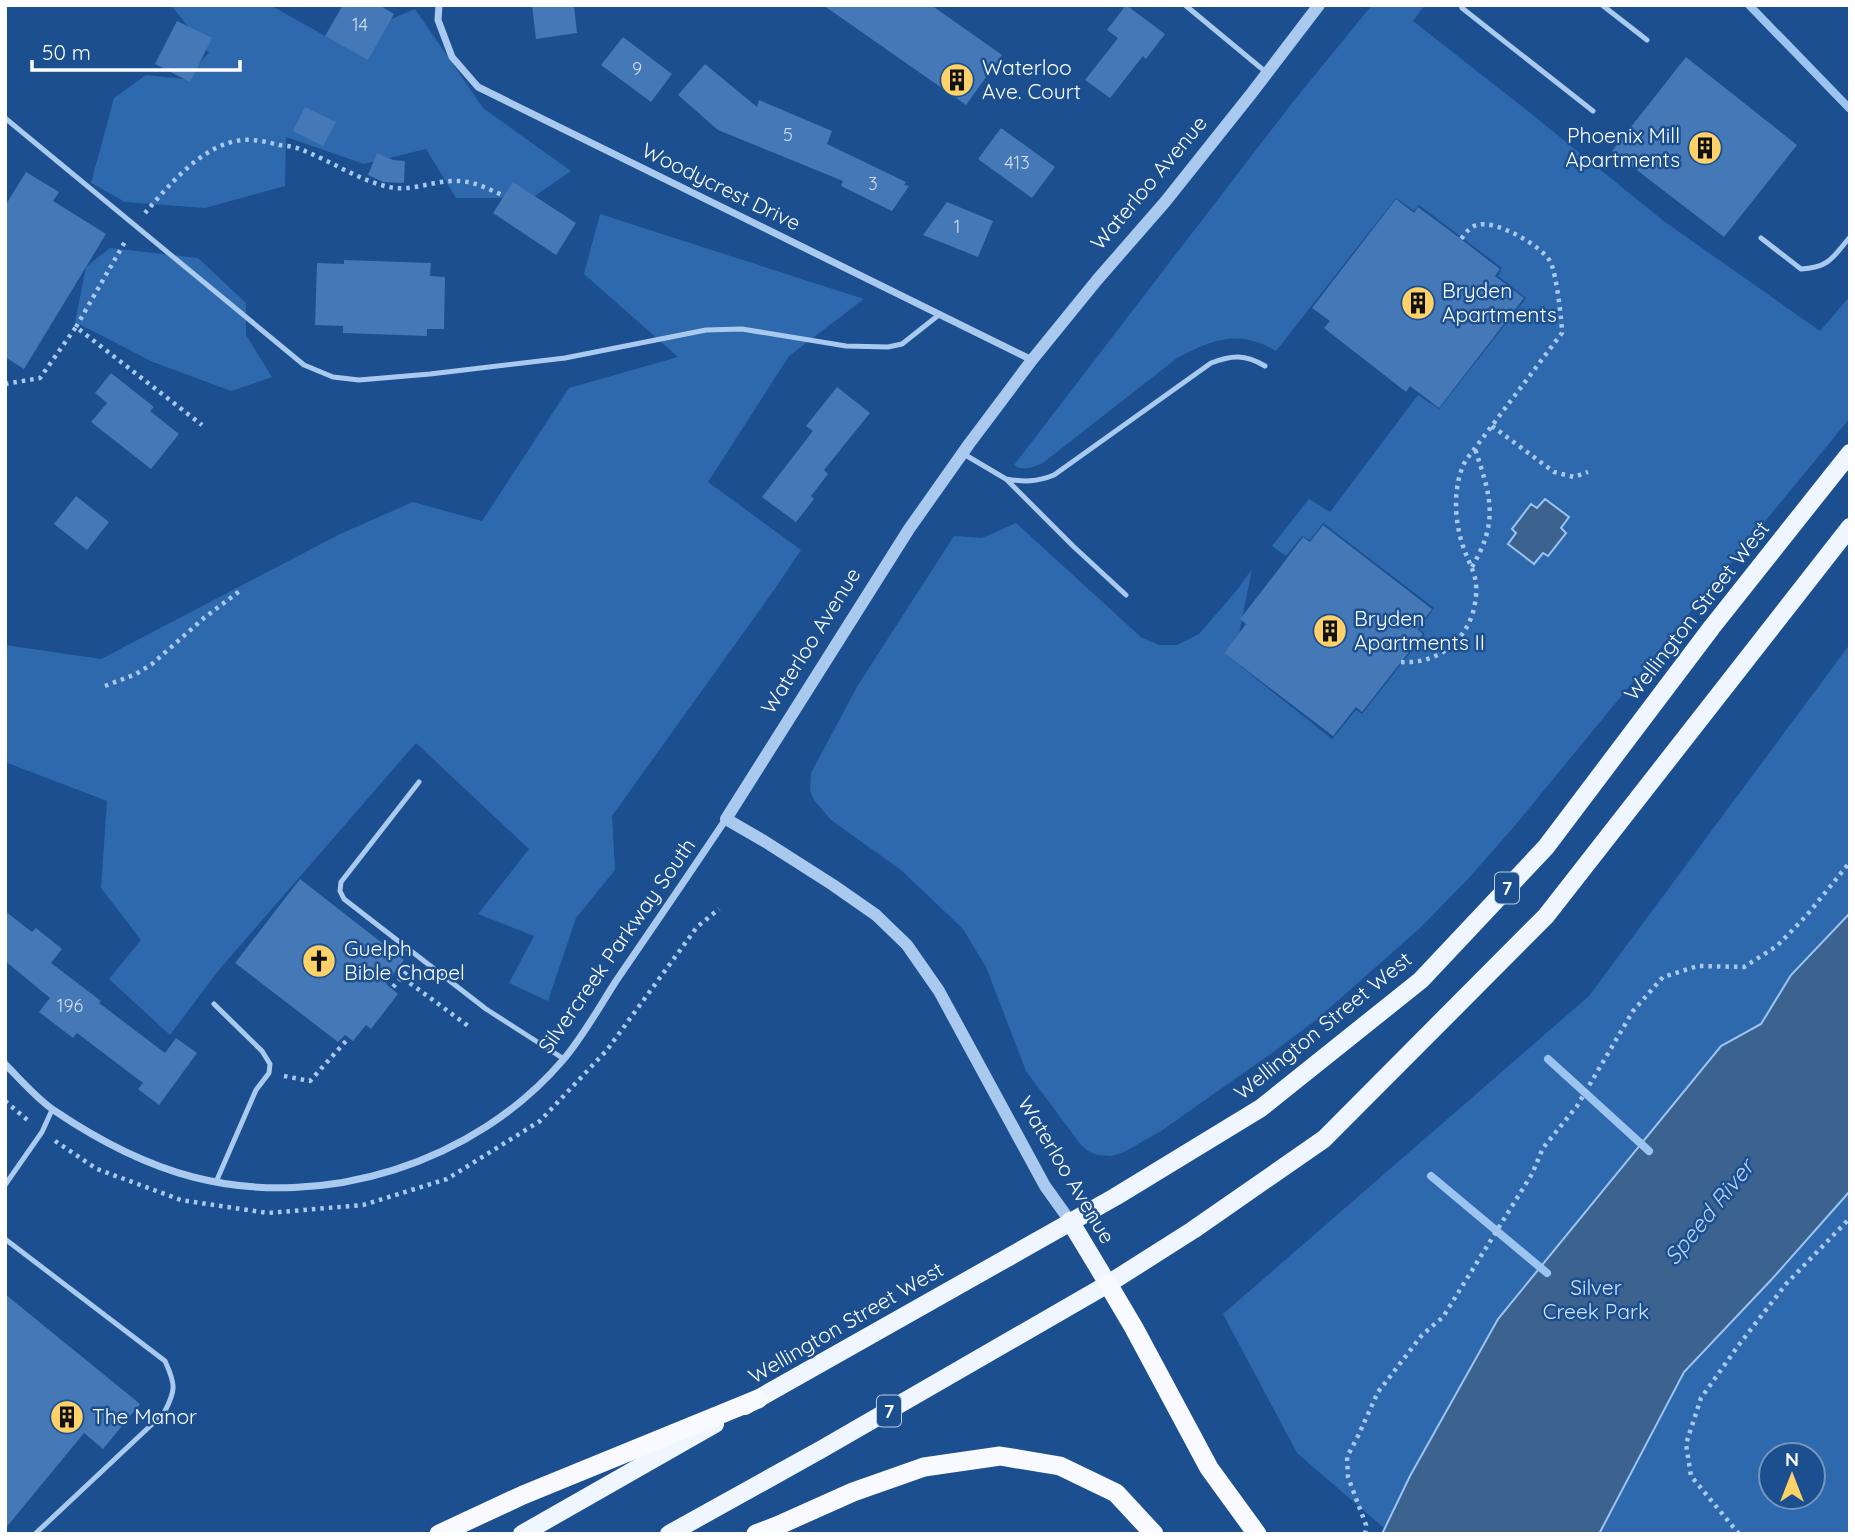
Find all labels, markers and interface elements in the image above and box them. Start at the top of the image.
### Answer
house number: 14 [352,13,368,36]
scale bar [32,28,240,72]
text: 50 m [42,39,91,65]
place label: Waterloo Ave. Court [982,54,1081,104]
house number: 9 [632,57,642,80]
building icon: Waterloo Ave. Court [938,61,976,99]
street label: Waterloo Avenue [1084,110,1212,255]
place label: Phoenix Mill Apartments [1565,122,1680,172]
house number: 5 [783,123,793,146]
building icon: Phoenix Mill Apartments [1686,129,1724,167]
street label: Woodycrest Drive [638,136,805,236]
house number: 413 [1004,151,1030,174]
house number: 3 [868,172,878,195]
house number: 1 [954,215,960,238]
place label: Bryden Apartments [1442,277,1557,327]
building icon: Bryden Apartments [1399,284,1437,322]
street label: Wellington Street West [1618,515,1774,705]
street label: Waterloo Avenue [755,563,866,718]
place label: Bryden Apartments II [1354,605,1485,655]
building icon: Bryden Apartments II [1311,612,1349,650]
street label: Silvercreek Parkway South [532,833,700,1058]
road number: 7 [1495,873,1519,904]
place label: Guelph Bible Chapel [344,935,465,985]
church icon: Guelph Bible Chapel [300,942,338,980]
street label: Wellington Street West [1228,946,1416,1105]
house number: 196 [57,994,84,1017]
street label: Waterloo Avenue [1013,1091,1121,1248]
water label: Speed River [1657,1151,1762,1270]
street label: Wellington Street West [743,1256,948,1389]
park label: Silver Creek Park [1543,1274,1649,1324]
road number: 7 [877,1396,901,1427]
building icon: The Manor [48,1398,86,1436]
place label: The Manor [92,1403,197,1429]
north arrow [1757,1441,1827,1511]
text: N [1785,1447,1799,1471]

